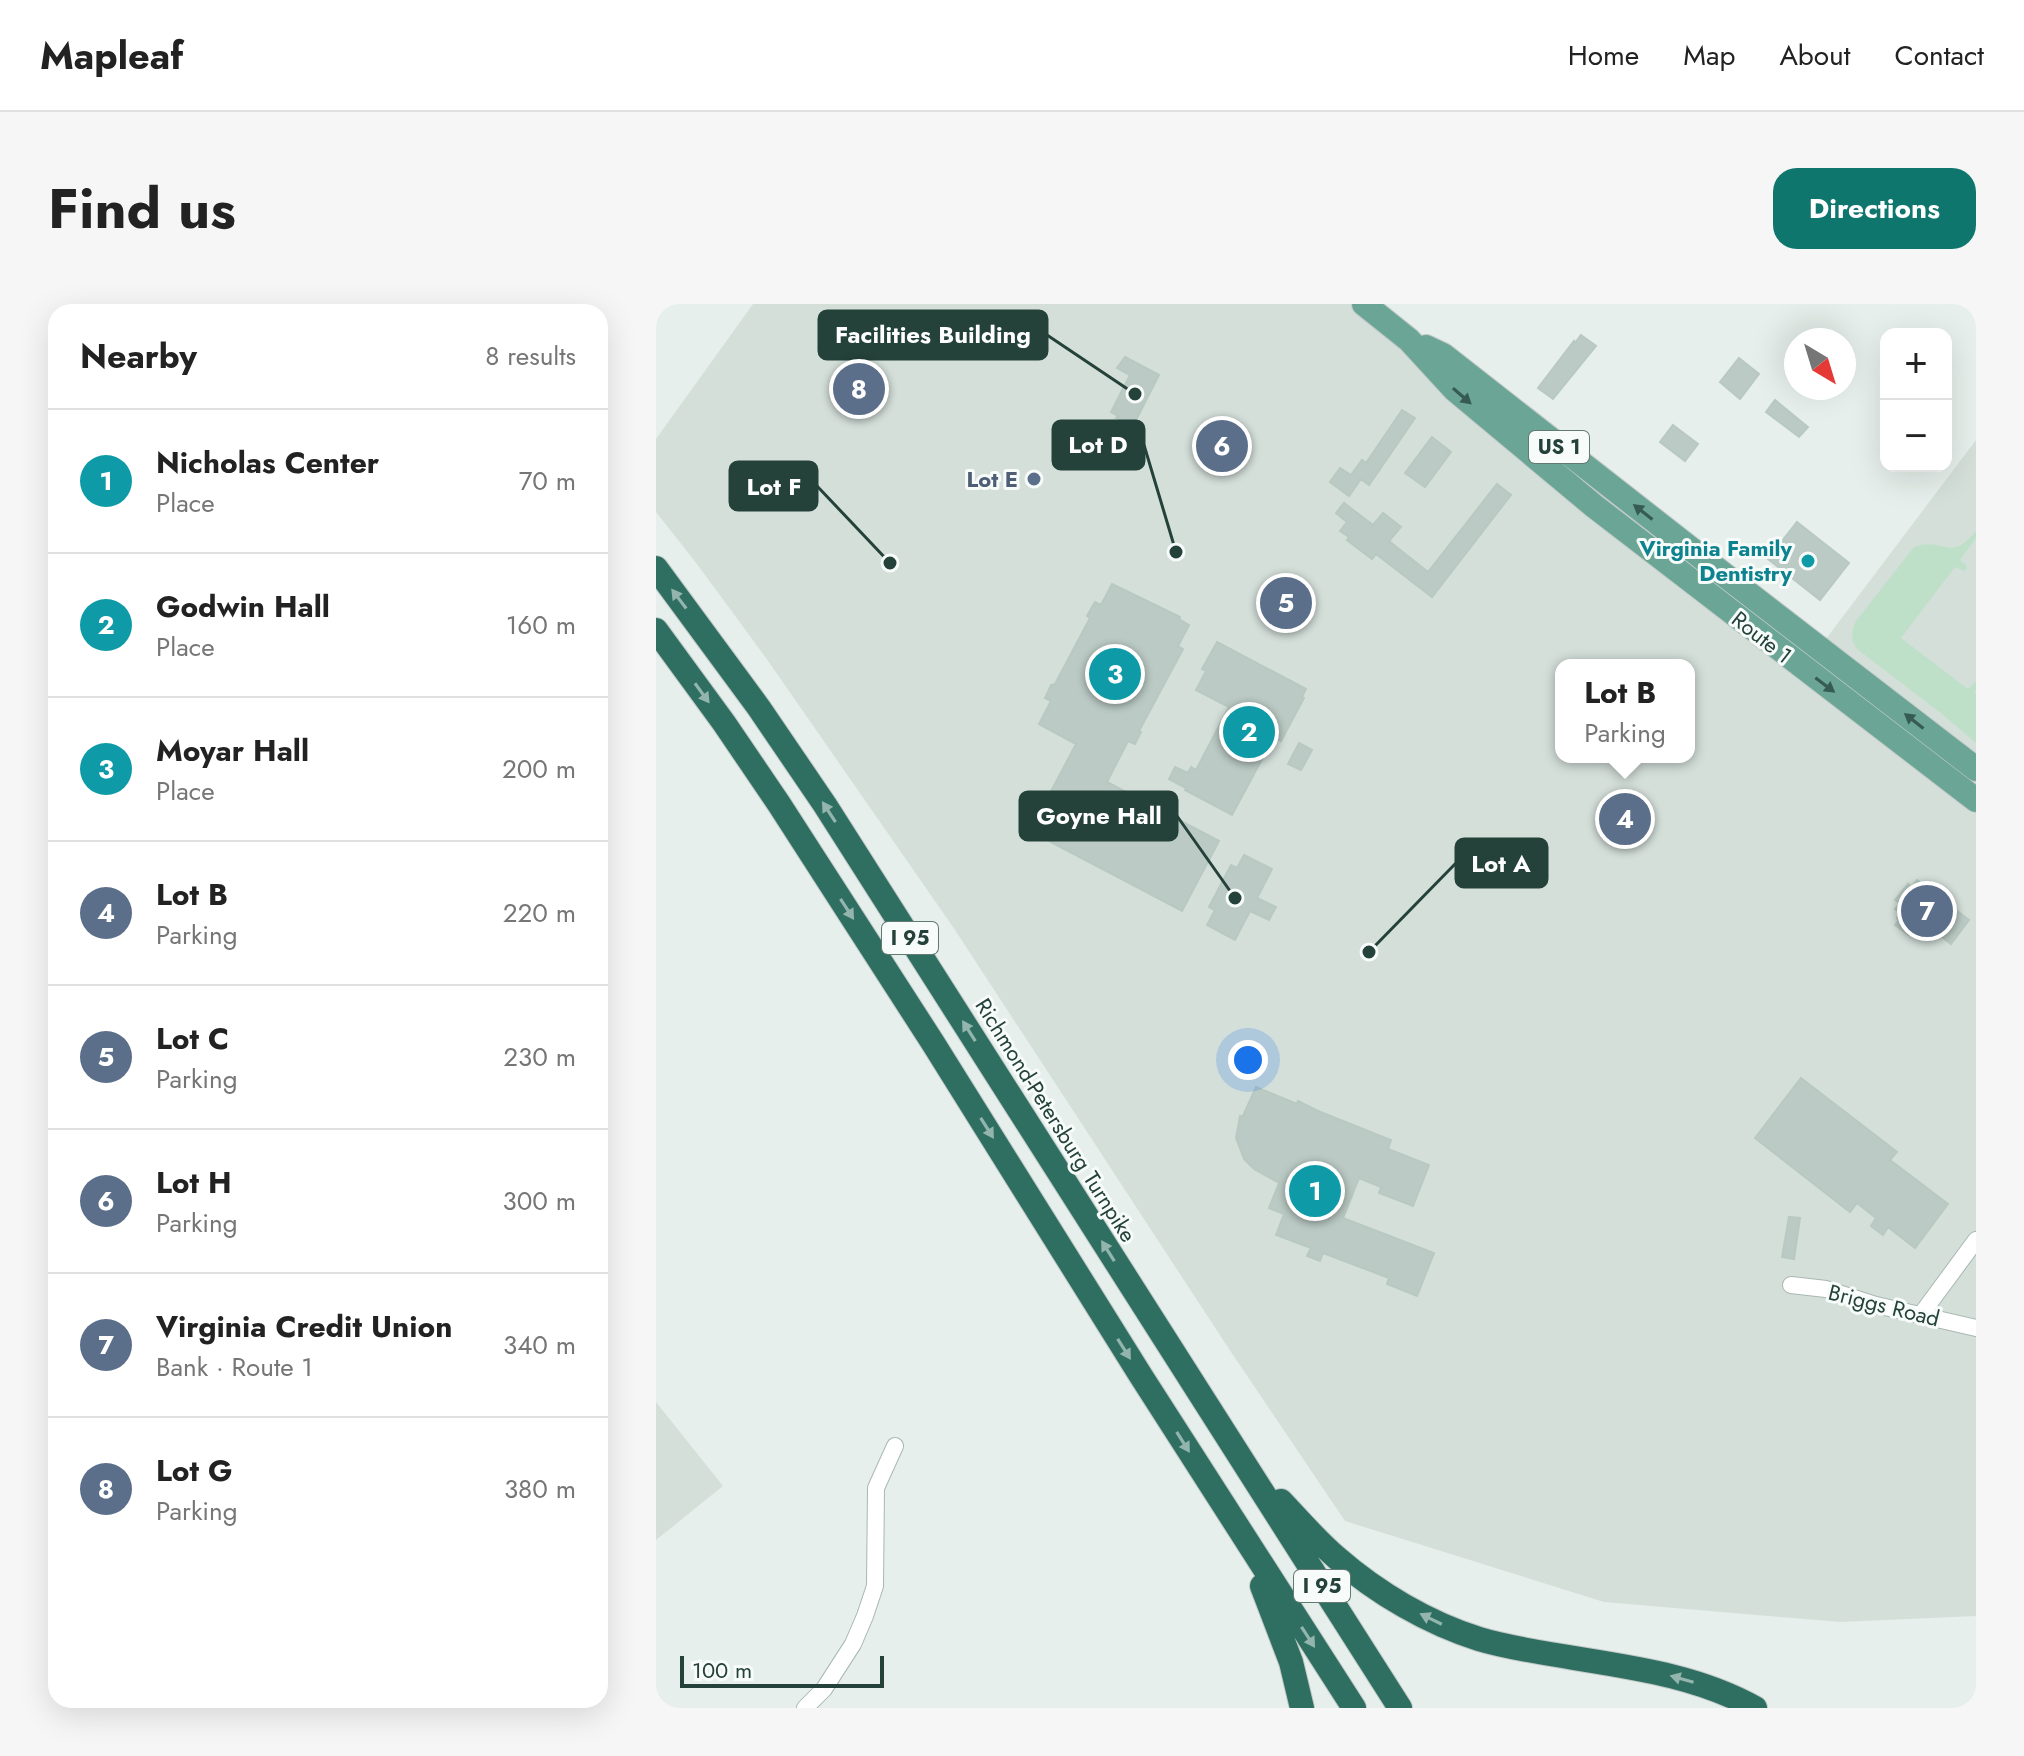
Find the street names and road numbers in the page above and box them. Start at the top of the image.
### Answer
road number: US 1 [1529,431,1589,463]
street label: Route 1 [1725,603,1799,671]
road number: I 95 [882,922,938,954]
street label: Richmond-Petersburg Turnpike [968,992,1144,1248]
street label: Briggs Road [1825,1276,1943,1334]
road number: I 95 [1294,1570,1350,1602]

